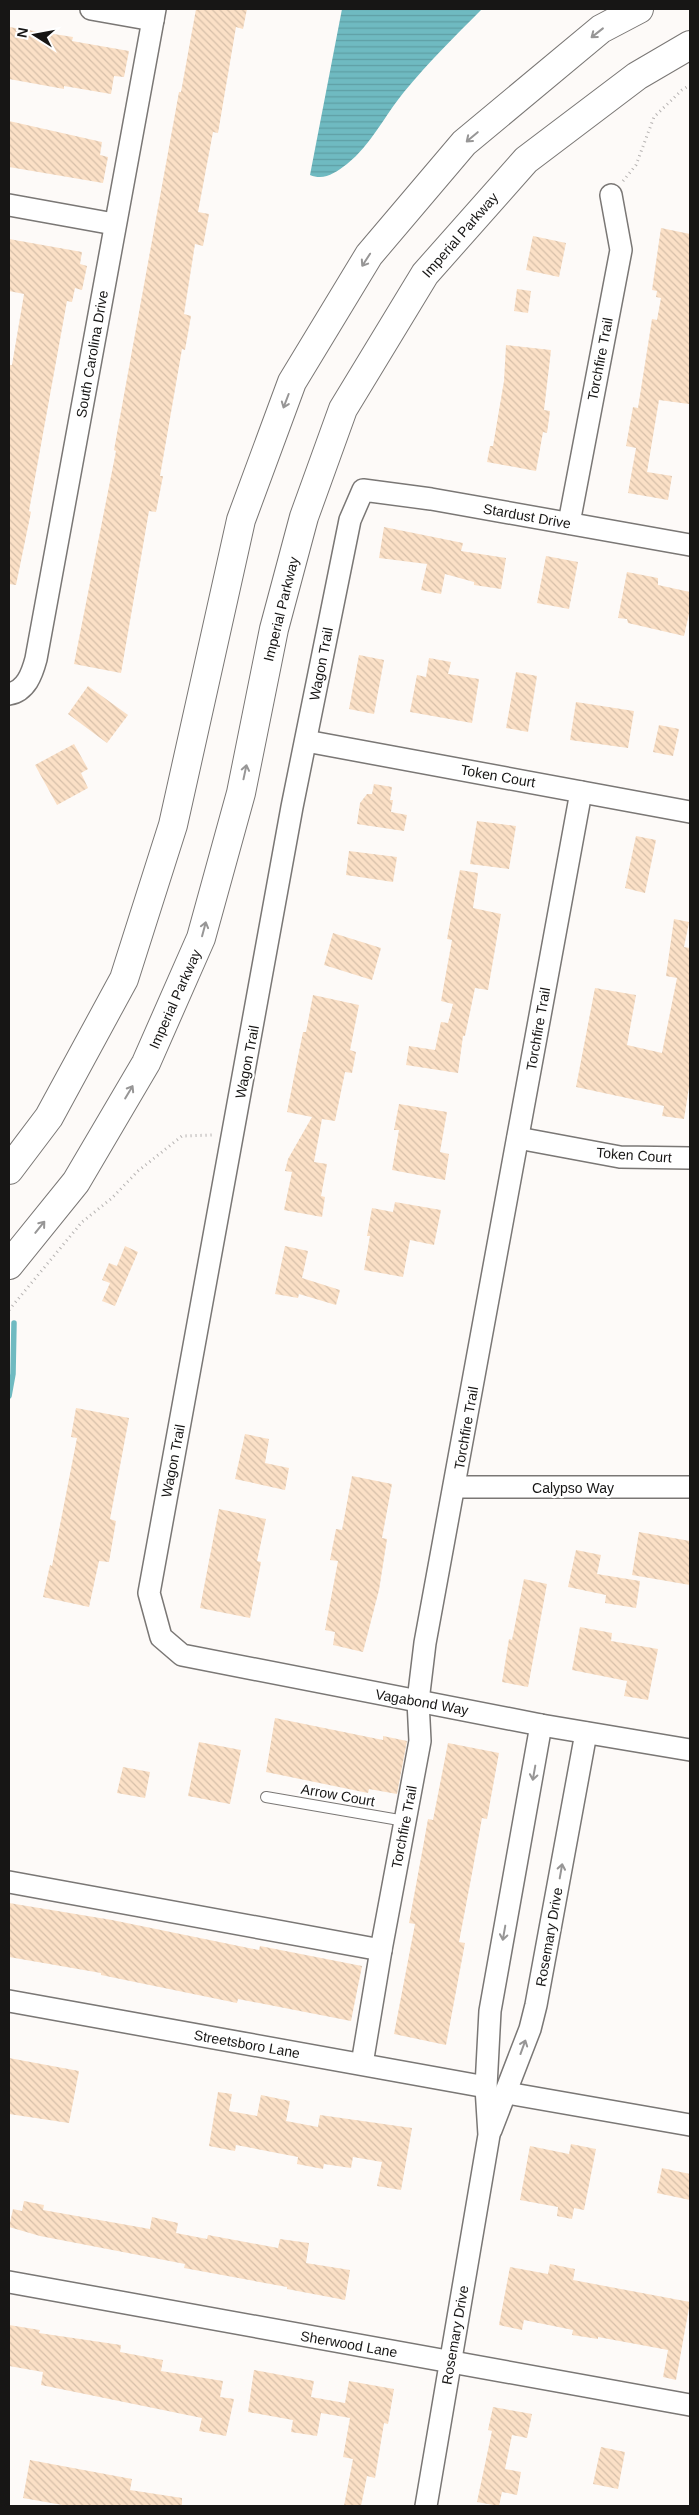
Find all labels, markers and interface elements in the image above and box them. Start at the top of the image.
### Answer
north arrow [10,10,60,60]
text: N [13,26,31,39]
one-way arrow [591,28,604,39]
one-way arrow [465,131,478,143]
street label: Imperial Parkway [419,189,501,281]
one-way arrow [361,253,371,267]
street label: South Carolina Drive [73,289,111,419]
street label: Torchfire Trail [584,316,616,402]
one-way arrow [280,393,290,408]
street label: Stardust Drive [482,500,572,532]
street label: Imperial Parkway [260,555,302,663]
street label: Wagon Trail [306,626,336,702]
street label: Token Court [459,762,537,790]
one-way arrow [241,764,250,780]
one-way arrow [199,921,209,937]
street label: Imperial Parkway [146,947,204,1051]
street label: Torchfire Trail [523,986,553,1072]
street label: Wagon Trail [232,1024,262,1100]
one-way arrow [125,1086,135,1100]
street label: Token Court [596,1144,672,1166]
one-way arrow [34,1221,45,1234]
street label: Torchfire Trail [451,1385,481,1471]
street label: Wagon Trail [158,1423,188,1499]
street label: Calypso Way [532,1480,614,1496]
street label: Vagabond Way [374,1686,470,1718]
one-way arrow [528,1765,538,1781]
street label: Arrow Court [300,1781,376,1809]
street label: Torchfire Trail [388,1784,420,1870]
one-way arrow [556,1864,566,1880]
street label: Rosemary Drive [532,1886,566,1988]
one-way arrow [499,1925,509,1941]
street label: Streetsboro Lane [193,2027,301,2061]
one-way arrow [519,2040,528,2055]
street label: Rosemary Drive [438,2284,472,2386]
street label: Sherwood Lane [299,2328,399,2360]

